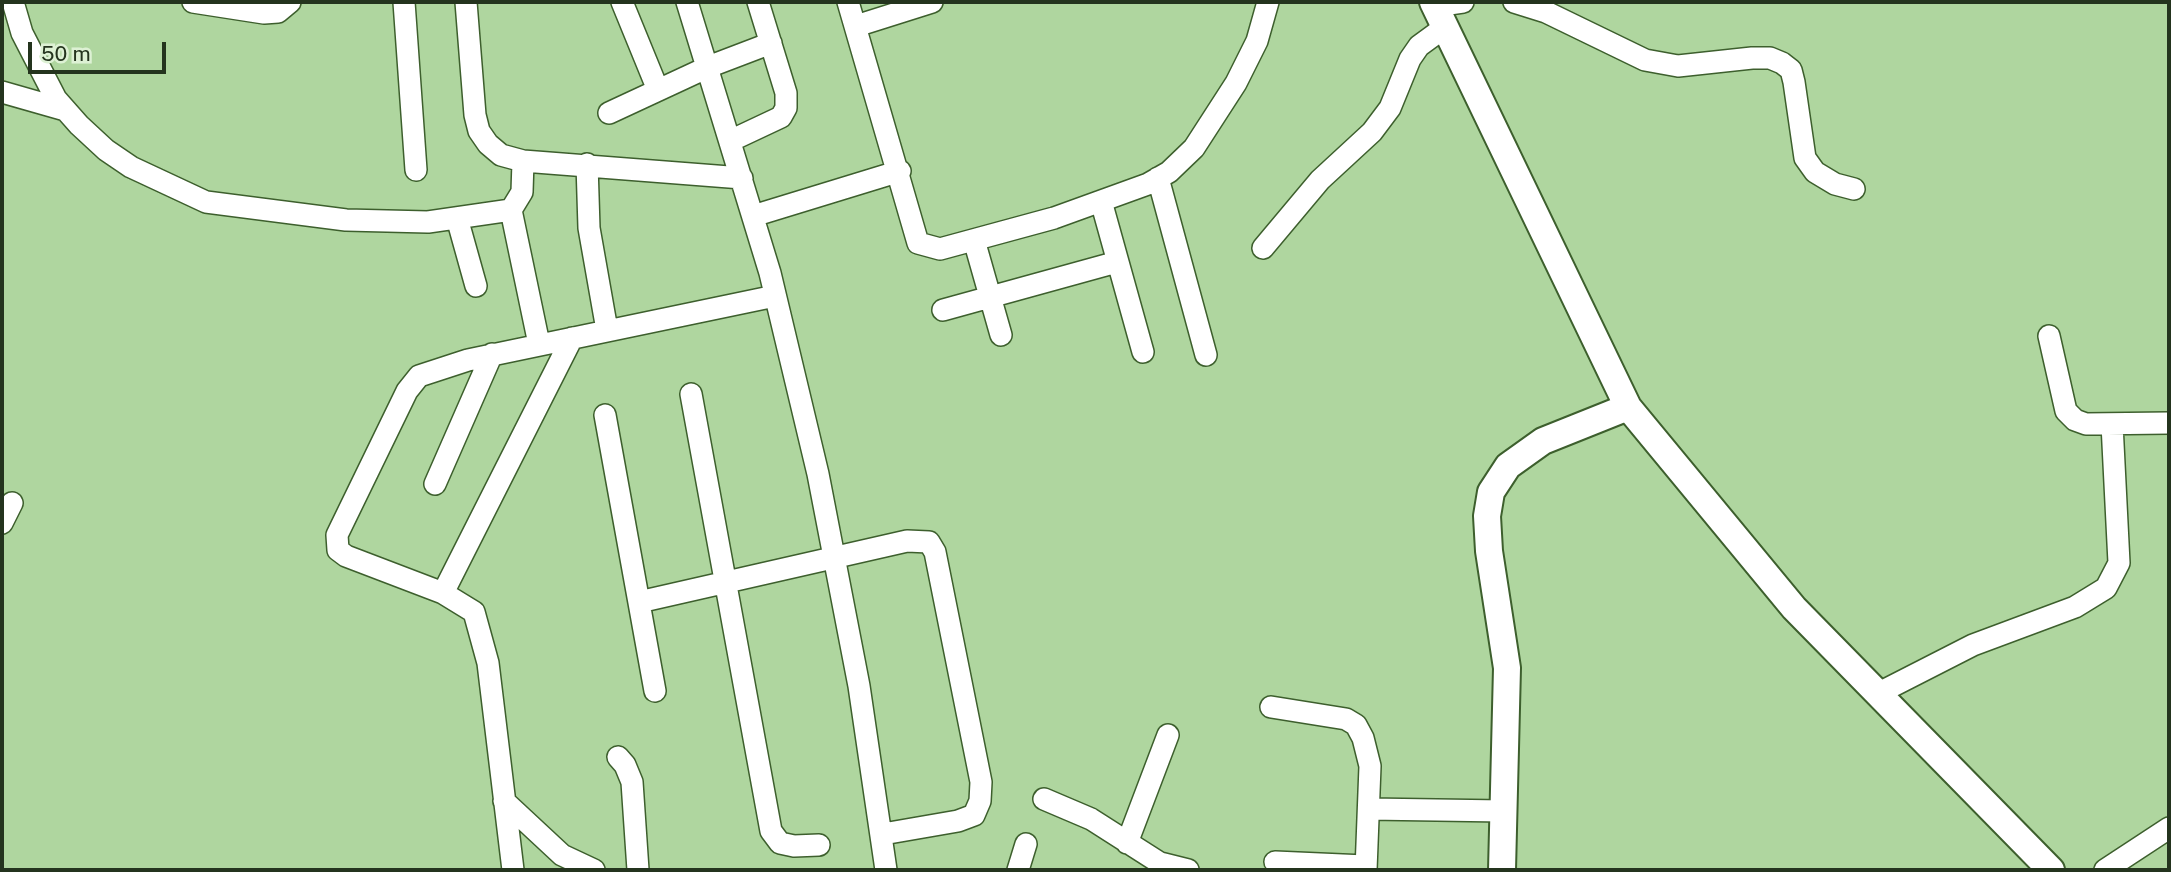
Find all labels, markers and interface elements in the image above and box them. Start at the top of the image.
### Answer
scale bar [32,28,170,72]
text: 50 m [41,41,91,66]

